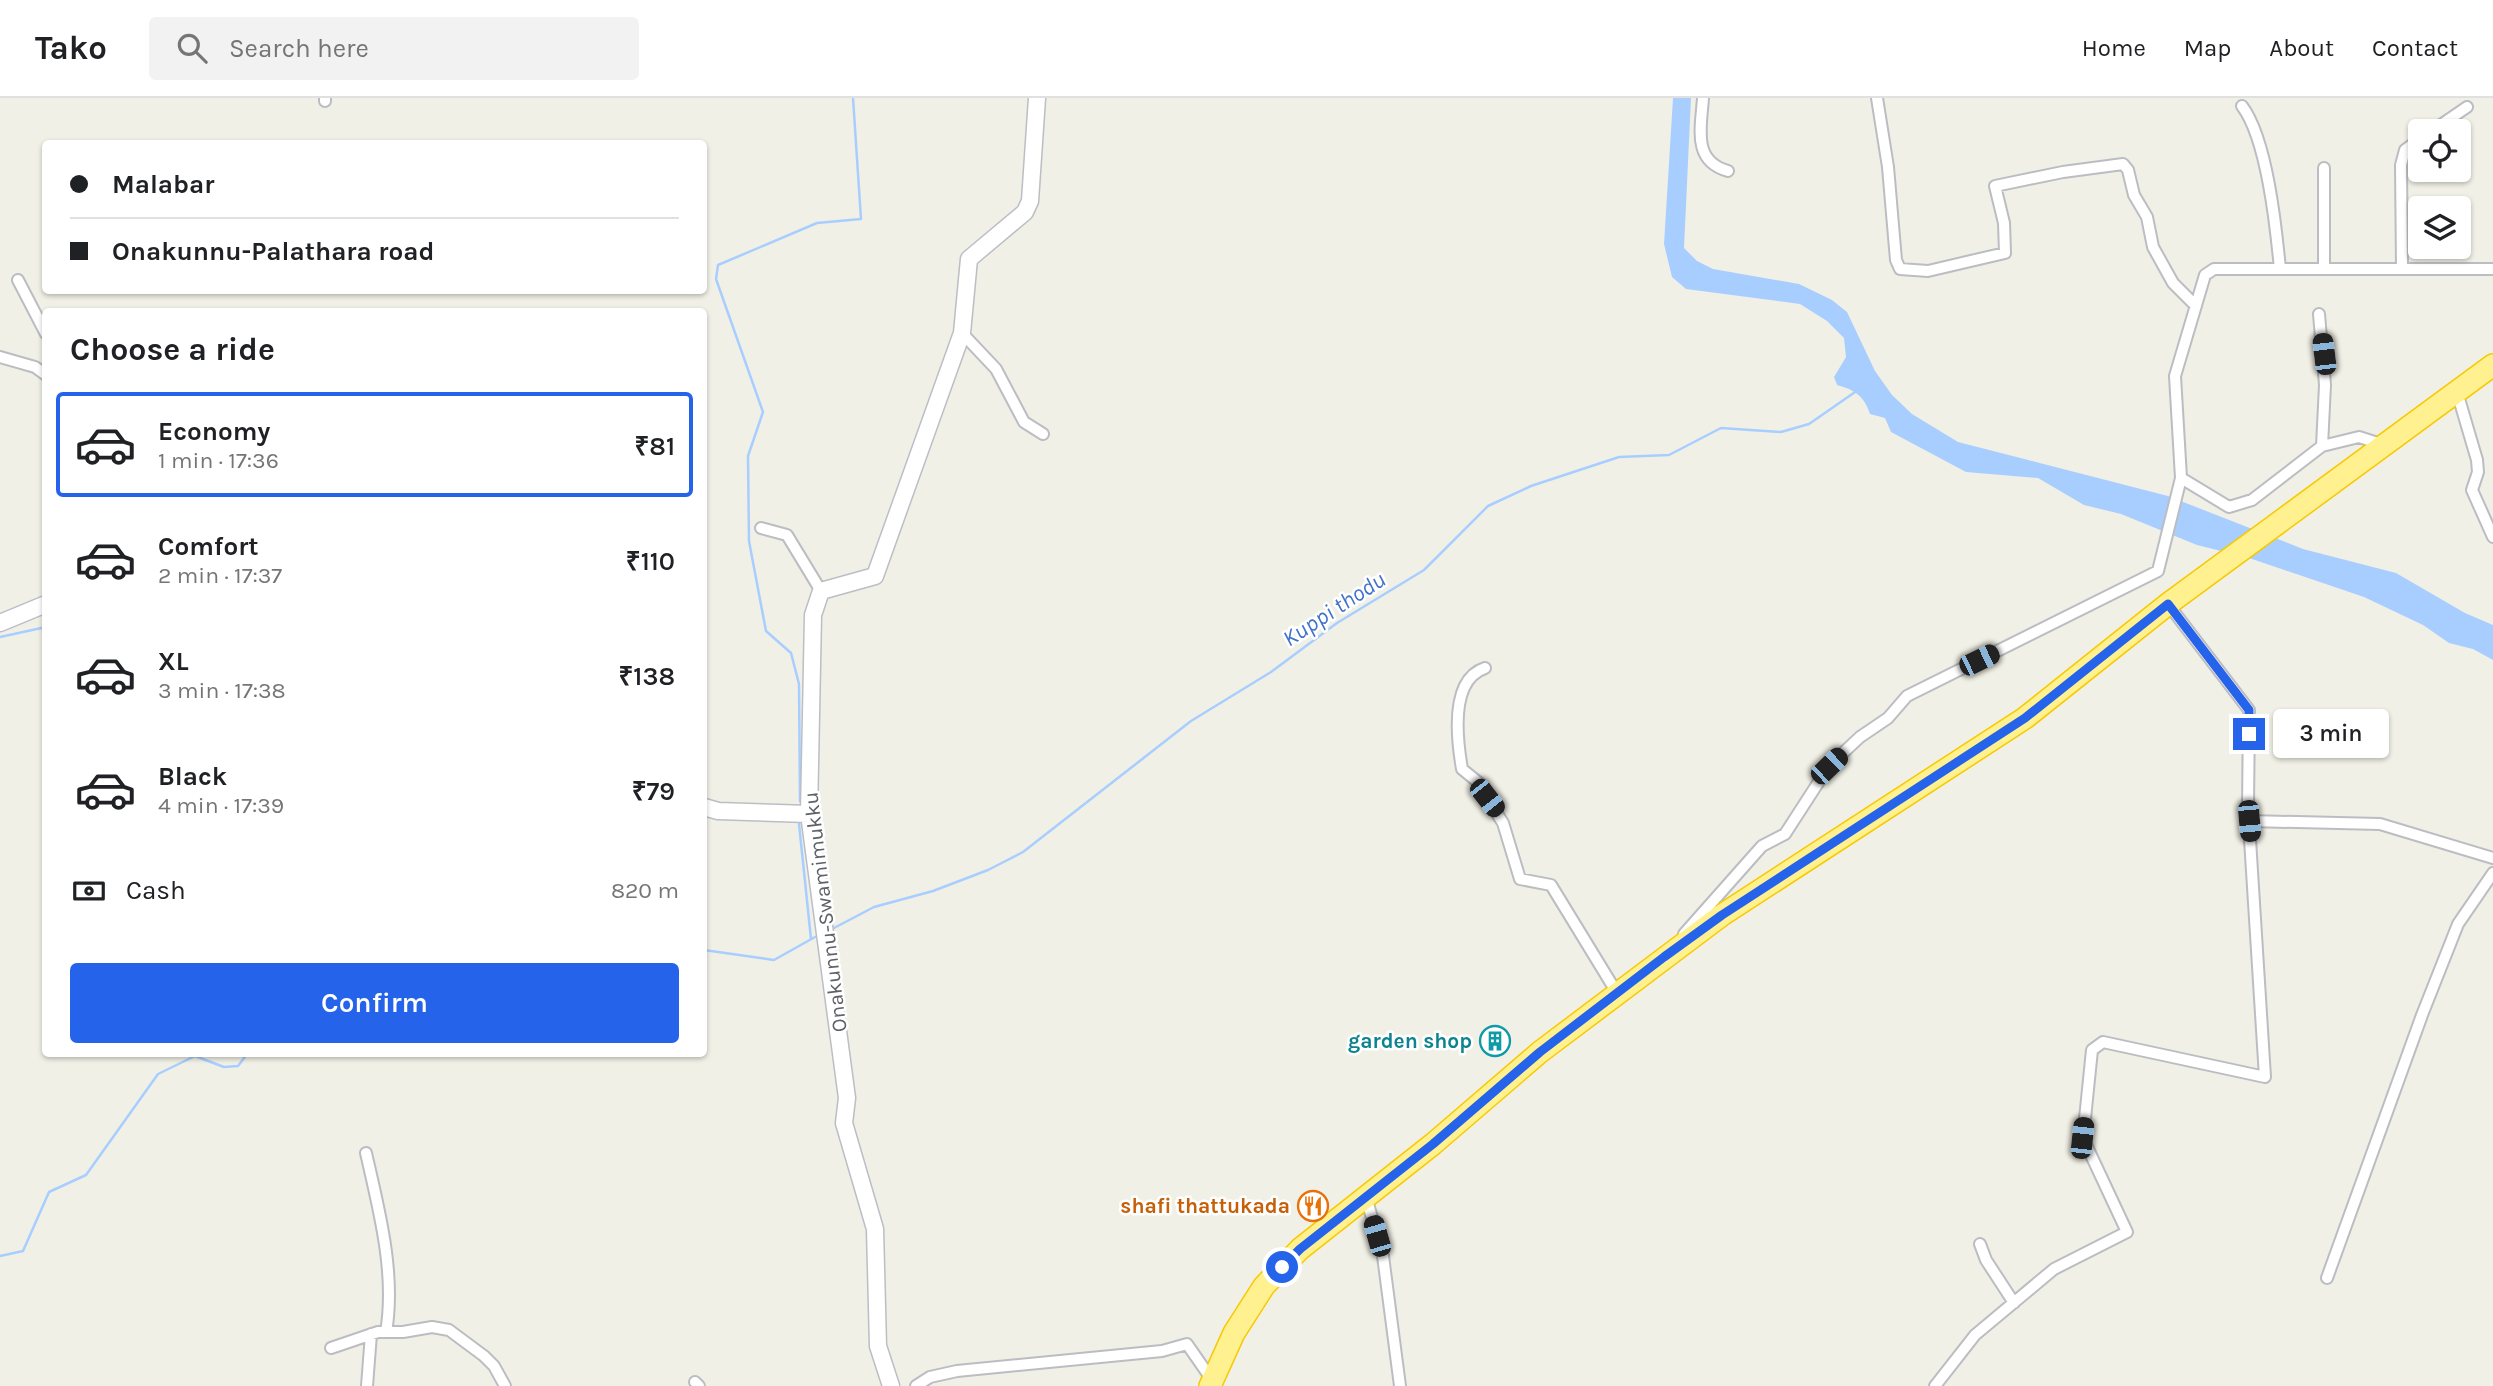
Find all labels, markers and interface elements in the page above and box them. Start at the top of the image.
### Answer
search box [149,17,639,80]
text: Tako [35,29,107,67]
icon: search [173,29,211,67]
text: Search here [229,33,369,64]
text: Home [2082,34,2146,62]
text: Map [2184,34,2231,62]
text: About [2269,34,2334,62]
text: Contact [2372,34,2458,62]
map controls [2408,119,2471,259]
button: locate [2408,119,2471,182]
text: Malabar [112,169,214,200]
button: layers [2408,196,2471,259]
text: Onakunnu-Palathara road [112,236,434,267]
text: Choose a ride [70,331,275,368]
car [2312,332,2337,376]
icon: car [74,413,137,476]
text: Economy [158,416,270,447]
text: ₹81 [634,431,675,462]
text: 1 min · 17:36 [158,447,279,474]
icon: car [74,528,137,591]
text: Comfort [158,531,259,562]
text: ₹110 [626,546,675,577]
text: 2 min · 17:37 [158,562,282,589]
water label: Kuppi thodu [1277,566,1391,652]
car [1956,641,2003,679]
icon: car [74,643,137,706]
text: XL [158,646,189,677]
text: ₹138 [619,661,675,692]
text: 3 min · 17:38 [158,677,286,704]
callout: 3 min [2274,710,2389,758]
route end [2233,718,2265,750]
text: 3 min [2299,720,2363,747]
car [1807,744,1852,788]
icon: car [74,758,137,821]
text: Black [158,761,227,792]
car [1466,775,1509,821]
text: ₹79 [632,776,675,807]
street label: Onakunnu-Swamimukku [798,791,852,1033]
text: 4 min · 17:39 [158,792,284,819]
car [2237,799,2262,843]
icon: cash [70,872,108,910]
text: Cash [126,875,186,906]
text: 820 m [611,877,679,904]
button: Confirm [70,963,679,1043]
building icon: garden shop [1478,1024,1512,1058]
place label: garden shop [1348,1029,1472,1053]
car [2070,1116,2095,1160]
restaurant icon: shafi thattukada [1296,1189,1330,1223]
place label: shafi thattukada [1120,1194,1290,1218]
car [1362,1213,1393,1259]
route start [1266,1251,1298,1283]

